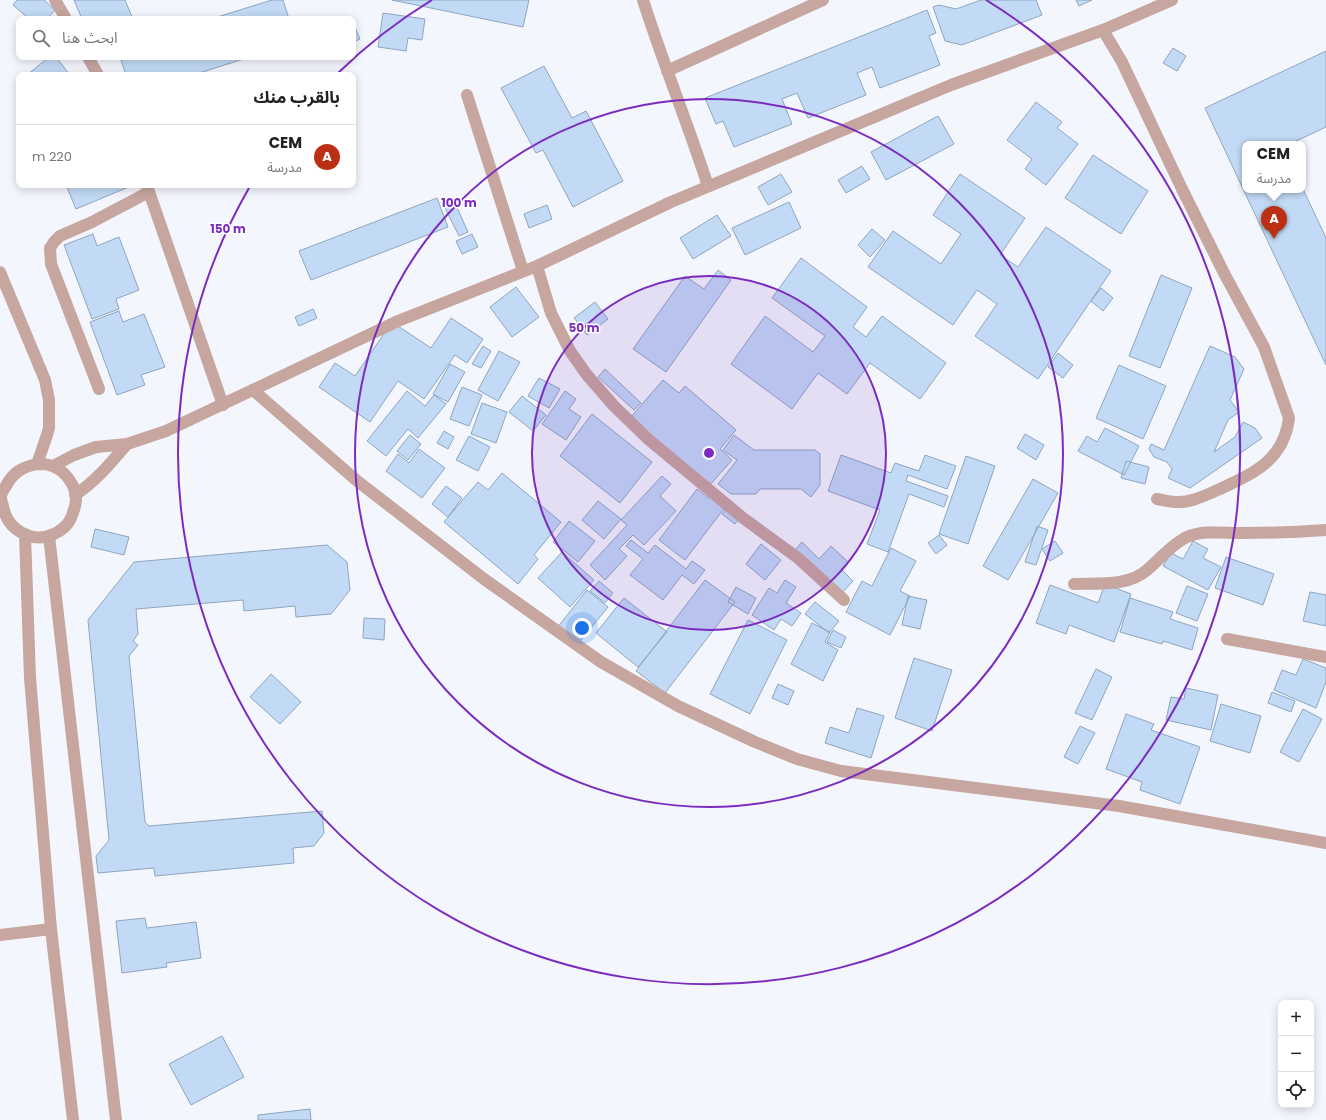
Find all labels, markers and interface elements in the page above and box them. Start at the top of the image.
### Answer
search box [16,16,356,60]
icon: search [30,27,52,49]
text: ابحث هنا [62,27,118,48]
text: بالقرب منك [254,85,340,109]
text: CEM [269,132,302,153]
popup [1242,141,1306,193]
text: CEM [1257,143,1290,164]
text: 220 m [32,147,72,166]
text: A [322,147,332,166]
text: مدرسة [267,158,302,177]
text: مدرسة [1257,169,1291,188]
text: 100 m [441,194,477,211]
pin: A [1261,206,1287,239]
text: 150 m [210,220,246,237]
text: 50 m [569,319,600,336]
centre of rings [702,446,716,460]
your location [572,618,592,638]
map controls [1278,1000,1314,1108]
button: + [1278,1000,1314,1036]
button: − [1278,1036,1314,1072]
button: locate [1278,1072,1314,1108]

